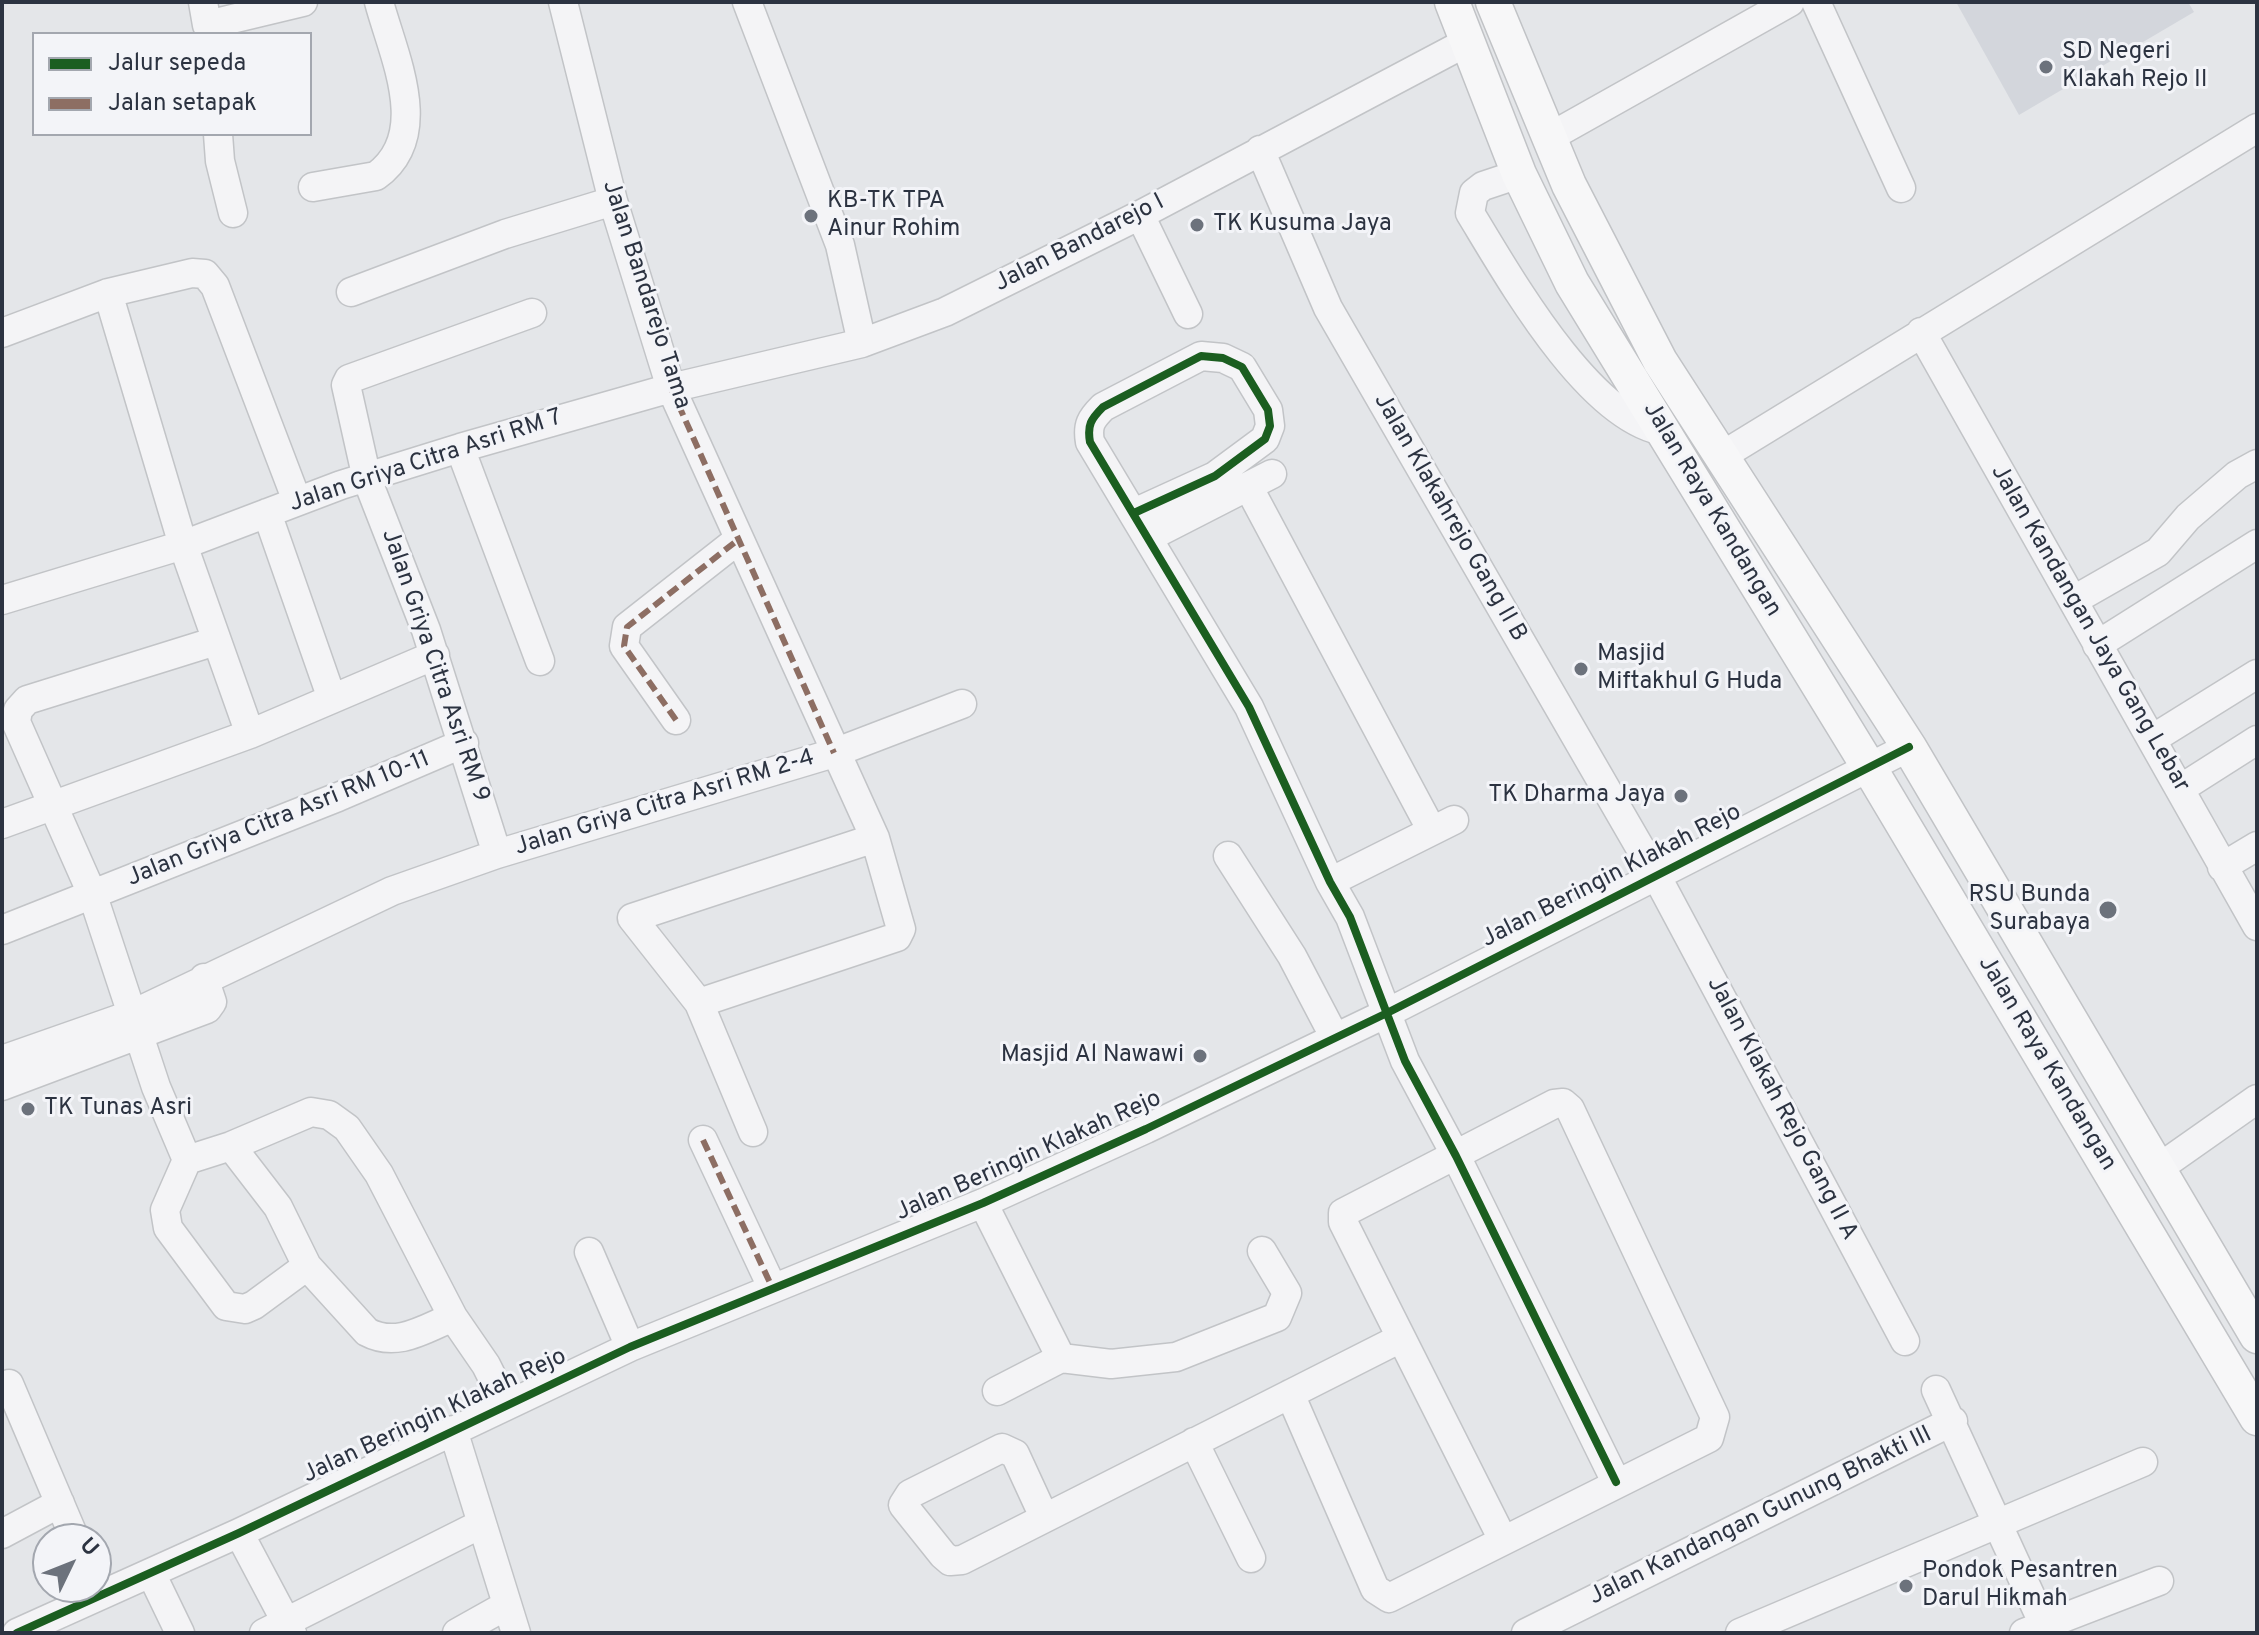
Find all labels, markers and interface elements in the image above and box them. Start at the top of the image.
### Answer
legend [32,32,312,136]
place label: SD Negeri Klakah Rejo II [2062,39,2208,95]
text: Jalur sepeda [108,49,246,79]
marker: SD Negeri Klakah Rejo II [2037,58,2055,76]
text: Jalan setapak [108,89,257,119]
street label: Jalan Bandarejo Tama [594,177,696,413]
place label: KB-TK TPA Ainur Rohim [827,188,960,244]
street label: Jalan Bandarejo I [990,189,1170,299]
marker: KB-TK TPA Ainur Rohim [802,207,820,225]
place label: TK Kusuma Jaya [1213,211,1392,239]
marker: TK Kusuma Jaya [1188,216,1206,234]
street label: Jalan Klakahrejo Gang II B [1366,389,1532,647]
street label: Jalan Raya Kandangan [1635,397,1787,623]
street label: Jalan Griya Citra Asri RM 7 [286,404,566,520]
street label: Jalan Kandangan Jaya Gang Lebar [1983,460,2195,798]
street label: Jalan Griya Citra Asri RM 9 [374,526,494,806]
place label: Masjid Miftakhul G Huda [1597,641,1782,697]
marker: Masjid Miftakhul G Huda [1572,660,1590,678]
street label: Jalan Griya Citra Asri RM 2-4 [512,745,818,863]
street label: Jalan Griya Citra Asri RM 10-11 [123,746,435,894]
place label: TK Dharma Jaya [1488,782,1665,810]
marker: TK Dharma Jaya [1672,787,1690,805]
street label: Jalan Beringin Klakah Rejo [1477,799,1747,955]
place label: RSU Bunda Surabaya [1969,882,2090,938]
marker: RSU Bunda Surabaya [2097,899,2119,921]
street label: Jalan Raya Kandangan [1970,951,2122,1177]
street label: Jalan Klakah Rejo Gang II A [1699,972,1863,1246]
place label: Masjid Al Nawawi [1001,1042,1184,1070]
marker: Masjid Al Nawawi [1191,1047,1209,1065]
street label: Jalan Beringin Klakah Rejo [892,1085,1166,1229]
place label: TK Tunas Asri [44,1095,192,1123]
marker: TK Tunas Asri [19,1100,37,1118]
street label: Jalan Beringin Klakah Rejo [299,1343,571,1491]
street label: Jalan Kandangan Gunung Bhakti III [1585,1421,1937,1613]
north arrow [32,1523,112,1603]
text: U [73,1533,104,1563]
place label: Pondok Pesantren Darul Hikmah [1922,1558,2118,1614]
marker: Pondok Pesantren Darul Hikmah [1897,1577,1915,1595]

